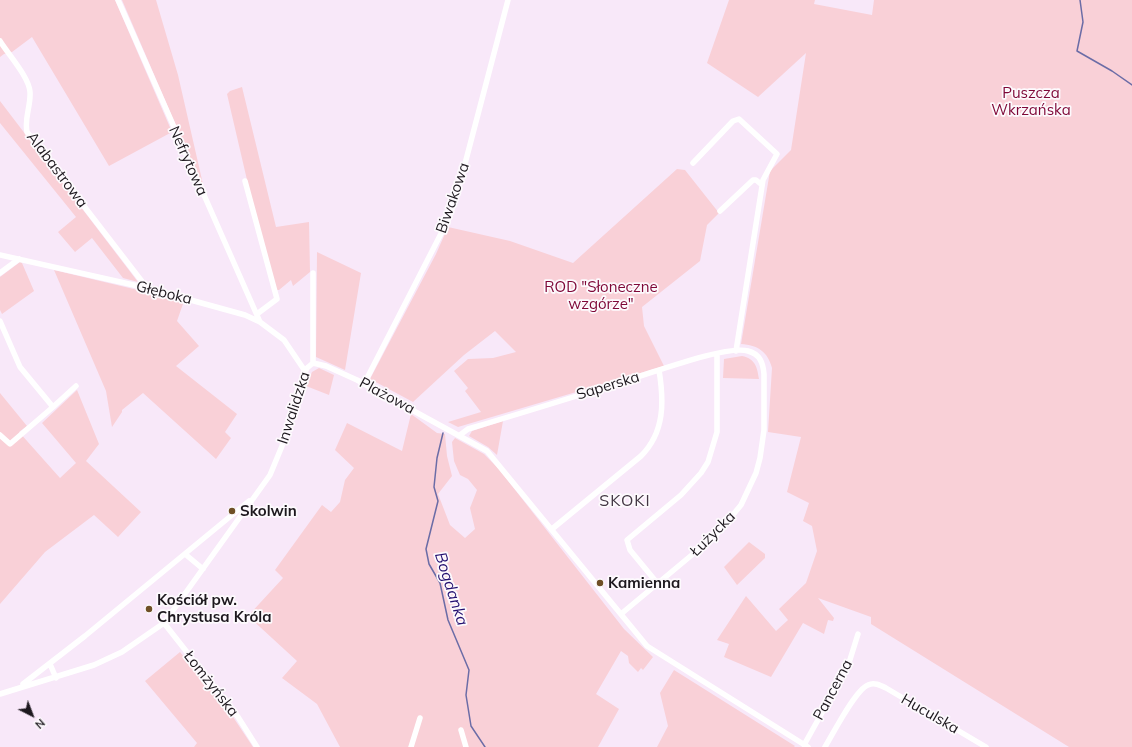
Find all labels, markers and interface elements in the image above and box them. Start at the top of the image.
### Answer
park label: Puszcza Wkrzańska [991,84,1071,119]
street label: Nefrytowa [165,124,211,198]
street label: Alabastrowa [23,129,91,211]
street label: Biwakowa [433,160,473,236]
street label: Głęboka [134,277,194,309]
park label: ROD "Słoneczne wzgórze" [544,278,658,313]
street label: Saperska [574,368,642,404]
street label: Inwalidzka [274,370,314,446]
street label: Plażowa [356,374,418,418]
district label: SKOKI [599,491,651,511]
place label: Skolwin [240,502,297,520]
marker: Skolwin [227,506,237,516]
street label: Łużycka [687,508,739,560]
water label: Bogdanka [430,550,472,628]
place label: Kamienna [608,574,680,592]
marker: Kamienna [595,578,605,588]
place label: Kościół pw. Chrystusa Króla [157,591,272,626]
marker: Kościół pw. Chrystusa Króla [144,604,154,614]
street label: Łomżyńska [180,648,242,720]
street label: Pancerna [810,657,856,723]
street label: Huculska [898,690,962,738]
north arrow [12,695,52,735]
text: N [32,716,48,732]

